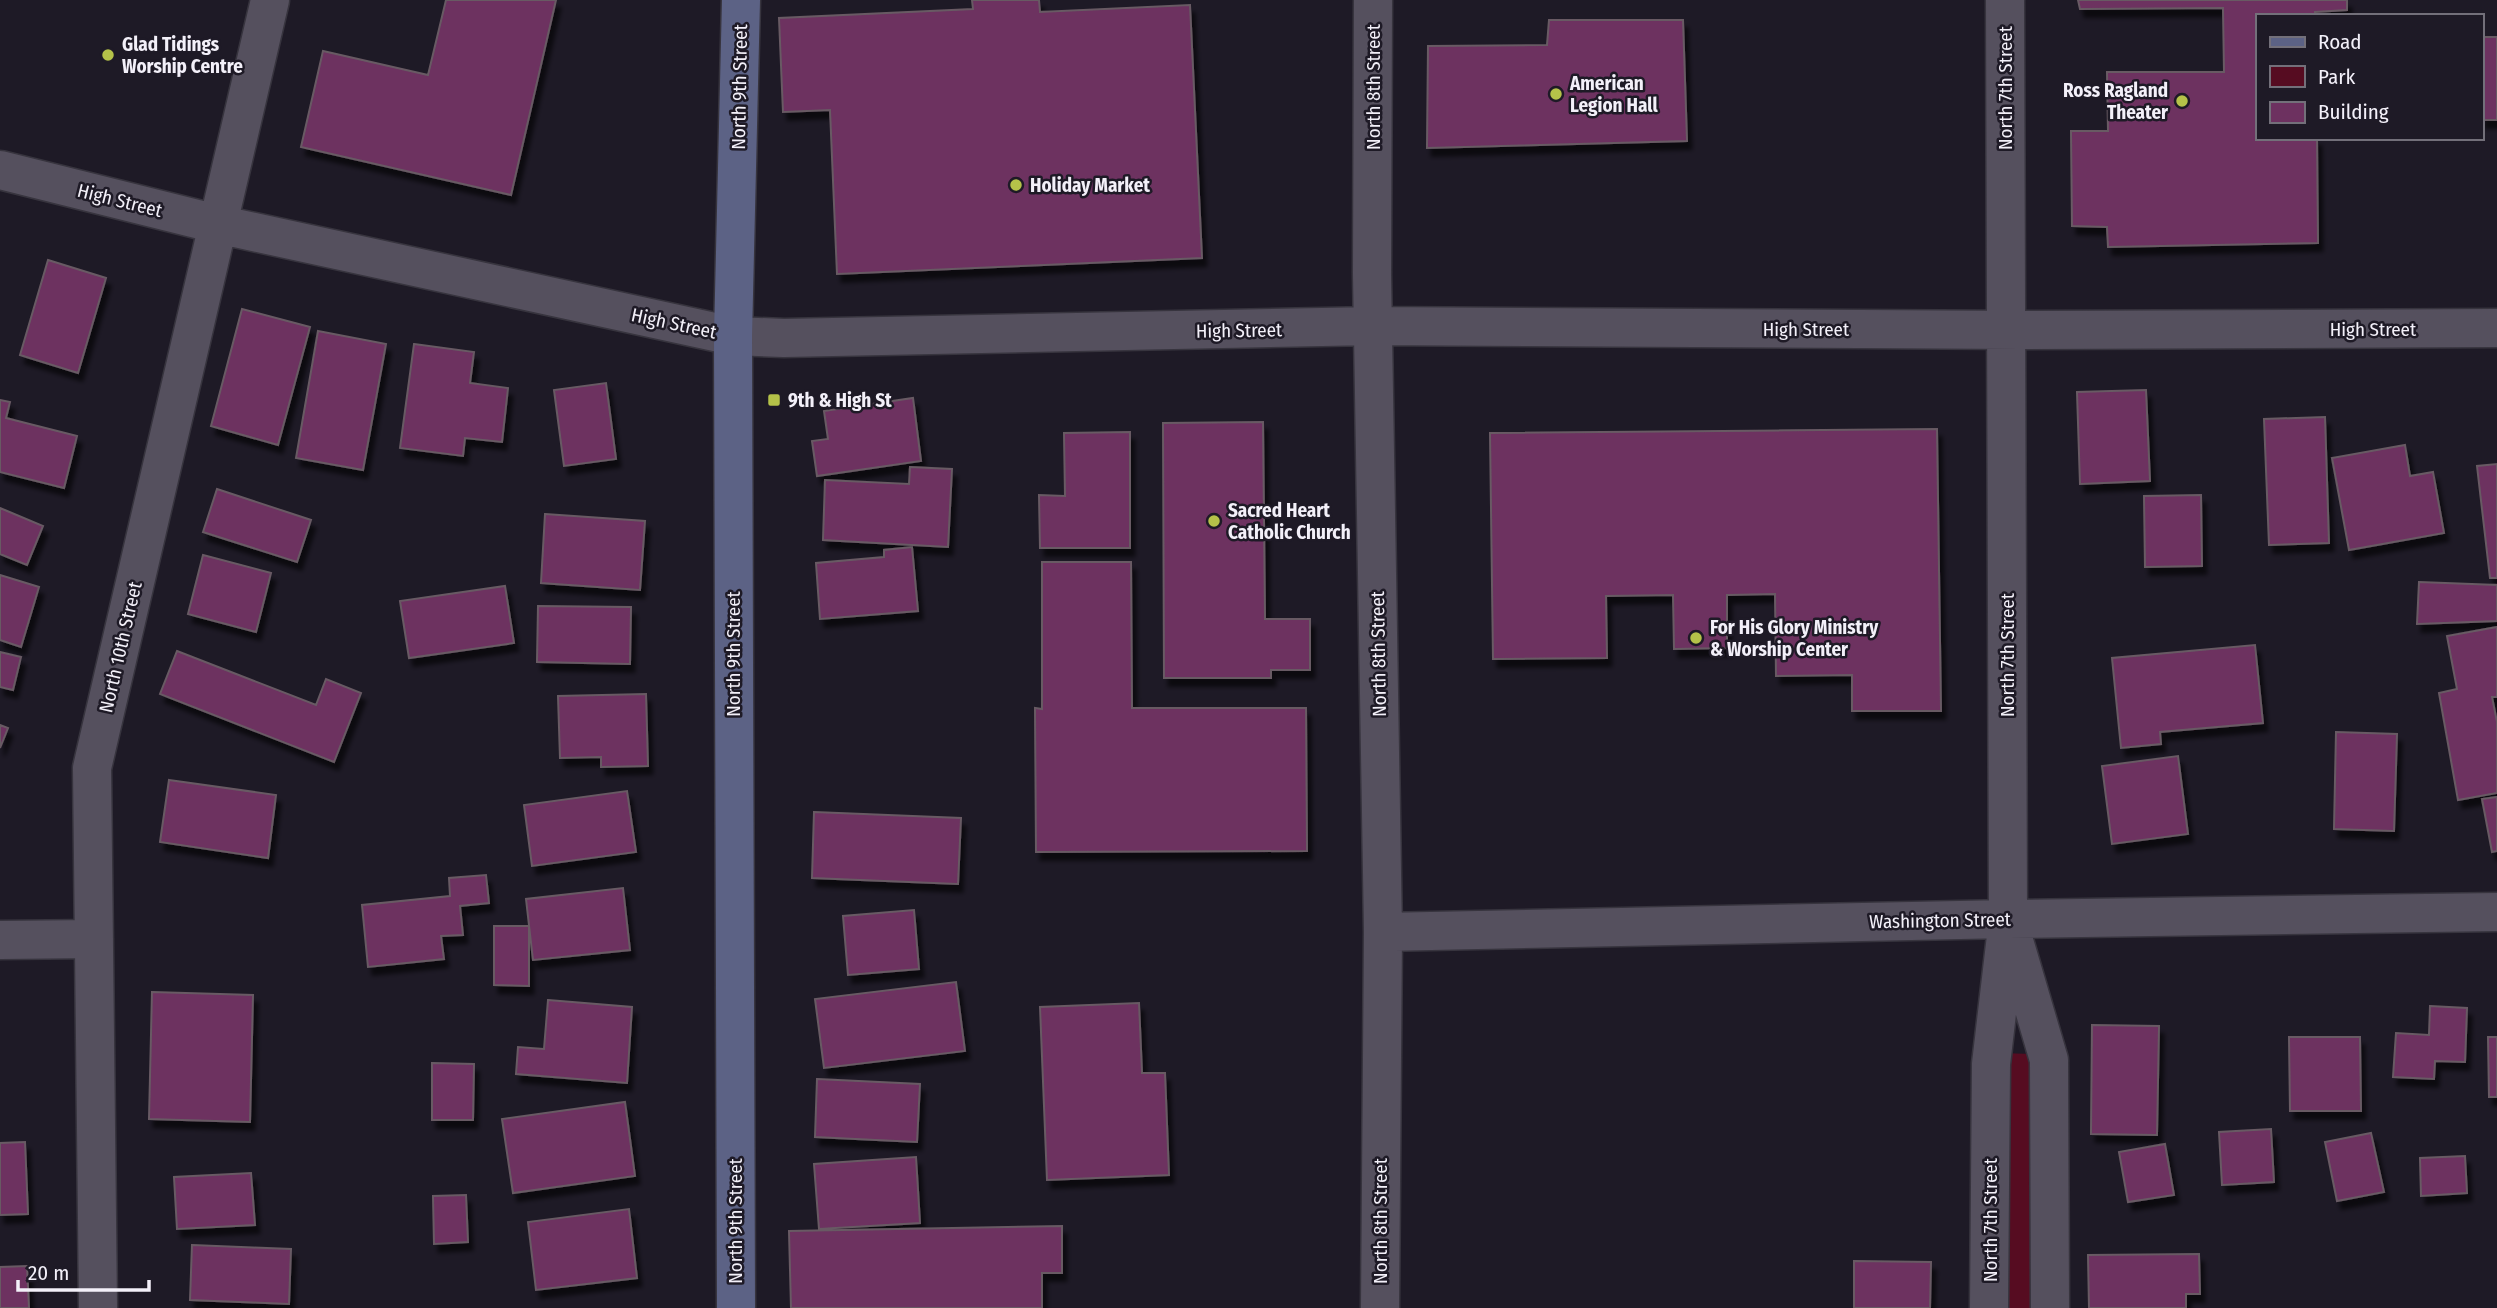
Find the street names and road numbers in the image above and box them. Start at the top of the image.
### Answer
street label: North 9th Street [727,23,752,150]
street label: North 8th Street [1362,23,1385,150]
street label: North 7th Street [1994,25,2017,150]
street label: High Street [75,179,165,222]
street label: High Street [629,303,719,344]
street label: High Street [1196,318,1283,343]
street label: High Street [1763,318,1850,341]
street label: High Street [2330,318,2417,341]
street label: North 10th Street [94,579,147,715]
street label: North 9th Street [722,590,745,717]
street label: North 8th Street [1366,590,1391,717]
street label: North 7th Street [1996,592,2019,717]
street label: Washington Street [1869,908,2012,933]
street label: North 9th Street [724,1157,747,1284]
street label: North 8th Street [1369,1157,1392,1284]
street label: North 7th Street [1979,1157,2002,1282]

